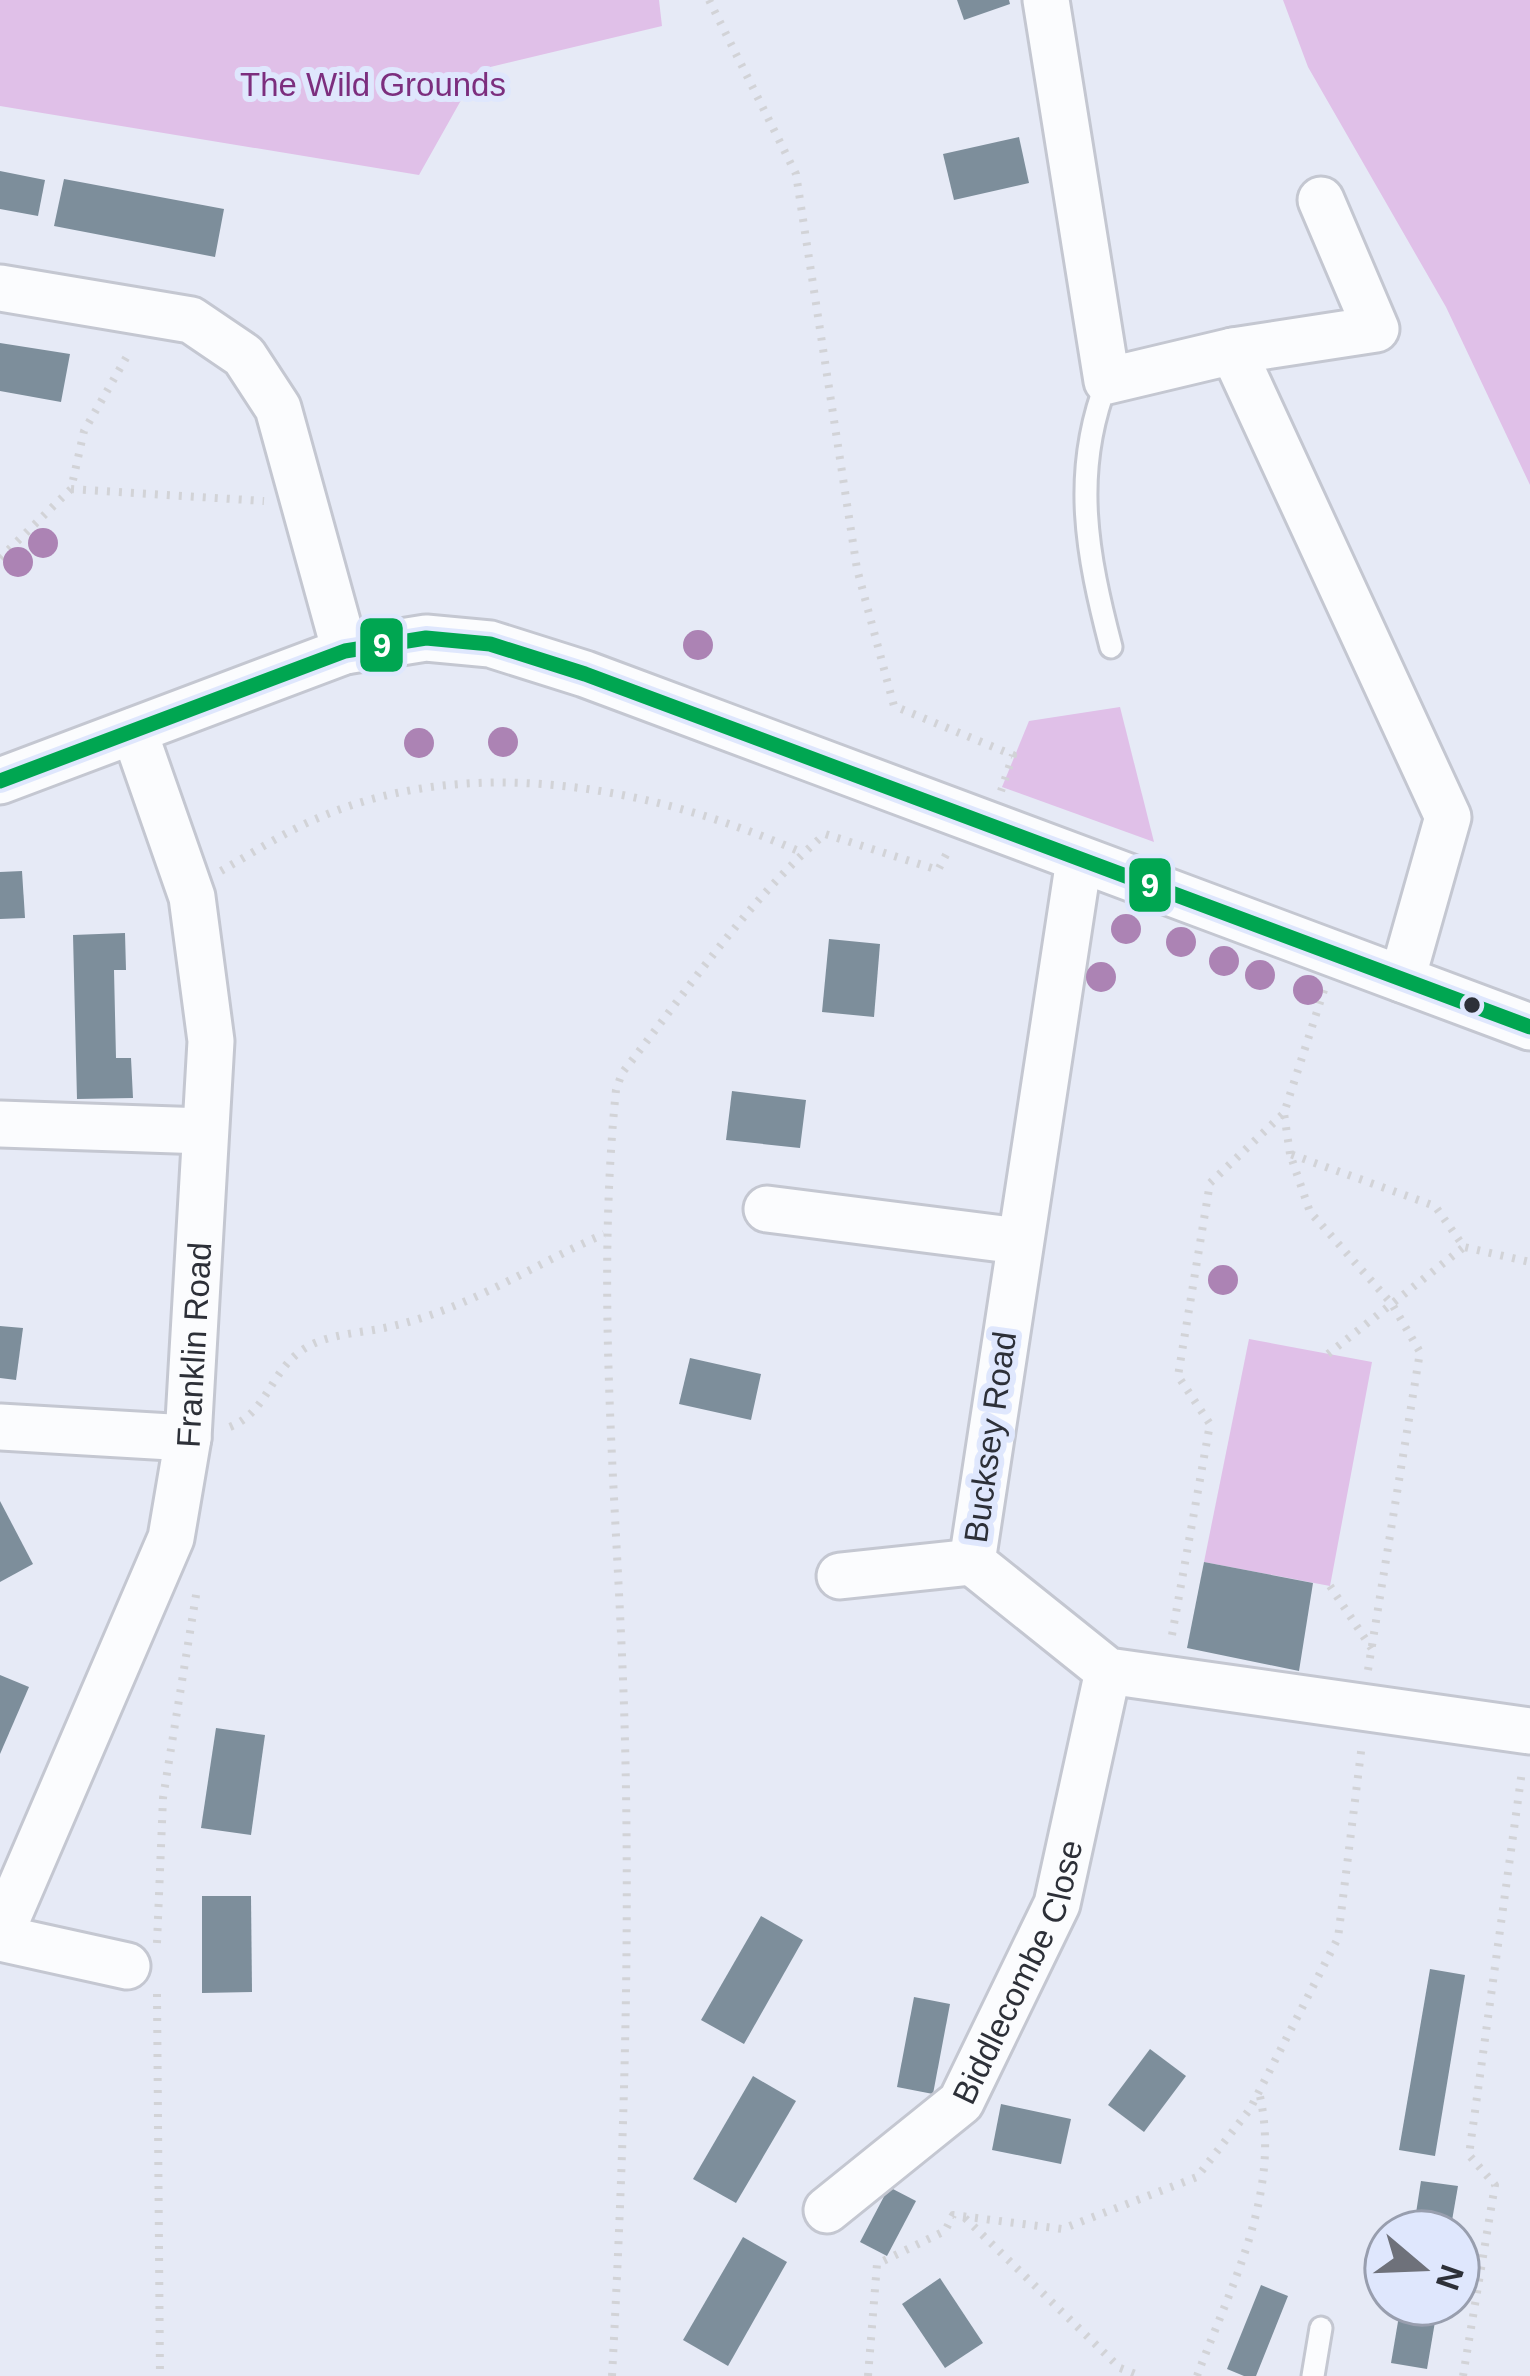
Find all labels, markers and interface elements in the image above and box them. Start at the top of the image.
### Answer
park label: The Wild Grounds [240,66,506,103]
line badge: 9 [358,616,405,674]
text: 9 [373,627,391,664]
line badge: 9 [1127,856,1173,914]
text: 9 [1141,867,1159,904]
unlabelled marker [1461,994,1483,1016]
street label: Franklin Road [169,1241,218,1449]
street label: Bucksey Road [957,1329,1023,1545]
street label: Biddlecombe Close [945,1836,1089,2109]
north arrow [1362,2208,1482,2328]
text: N [1429,2260,1471,2295]

